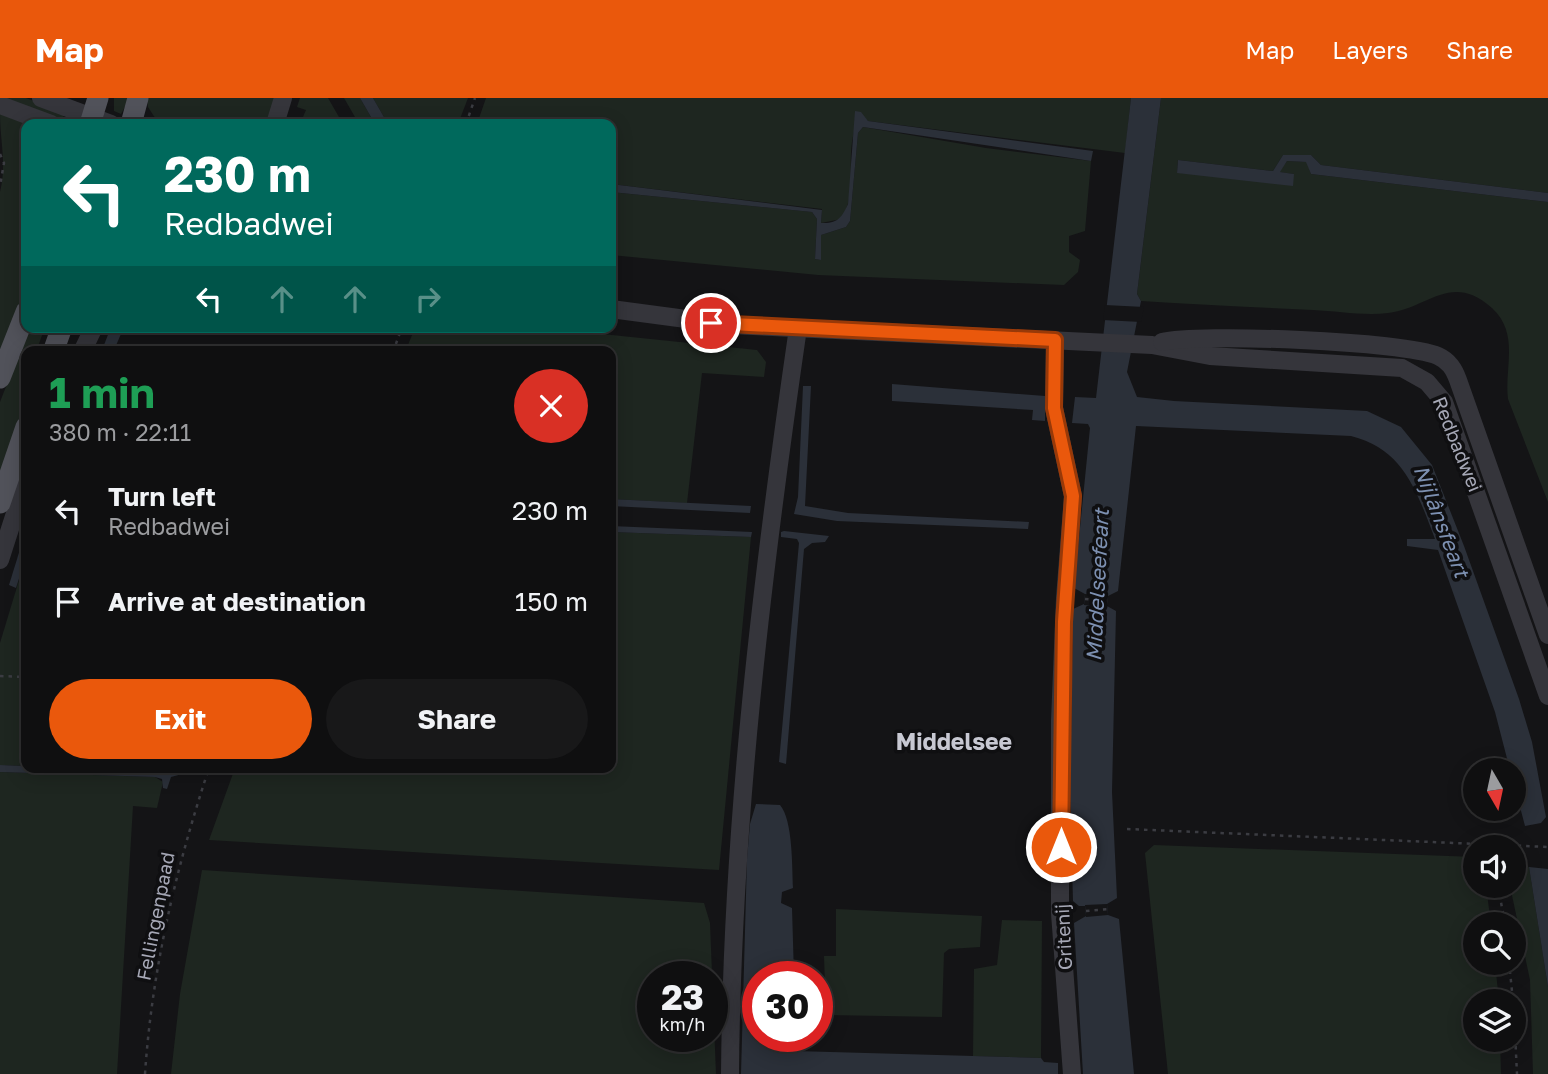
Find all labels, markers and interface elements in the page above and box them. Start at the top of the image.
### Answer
text: Map [35,30,104,69]
text: Map [1245,35,1294,64]
text: Layers [1332,35,1408,64]
text: Share [1446,35,1513,64]
text: 230 m [164,144,311,203]
icon: left [49,147,140,238]
text: Redbadwei [164,204,334,242]
icon: left [190,280,228,318]
icon: ahead [263,280,301,318]
icon: ahead [336,280,374,318]
icon: right [409,280,447,318]
pin [681,293,741,353]
icon: arrive [692,304,730,342]
text: 1 min [49,367,155,417]
button: close [514,369,588,443]
street label: Redbadwei [1428,393,1488,495]
text: 380 m · 22:11 [49,418,191,446]
water label: Nijlânsfeart [1409,461,1476,583]
text: Turn left [108,481,216,512]
icon: left [49,492,87,530]
text: 230 m [512,495,588,526]
water label: Middelseefeart [1080,506,1114,662]
text: Redbadwei [108,512,230,540]
icon: arrive [49,583,87,621]
text: Arrive at destination [108,586,366,617]
text: 150 m [515,586,588,617]
button: Exit [49,679,312,759]
button: Share [326,679,588,759]
district label: Middelsee [896,727,1012,755]
north arrow [1463,758,1526,821]
map controls [1463,758,1526,1052]
position arrow [1024,810,1098,884]
button: sound [1463,835,1526,898]
street label: Fellingenpaad [131,850,179,982]
street label: Gritenij [1050,903,1076,971]
button: search [1463,912,1526,975]
speed limit sign: 30 [742,961,833,1052]
text: 23 [661,976,704,1018]
button: layers [1463,989,1526,1052]
text: km/h [660,1013,705,1035]

